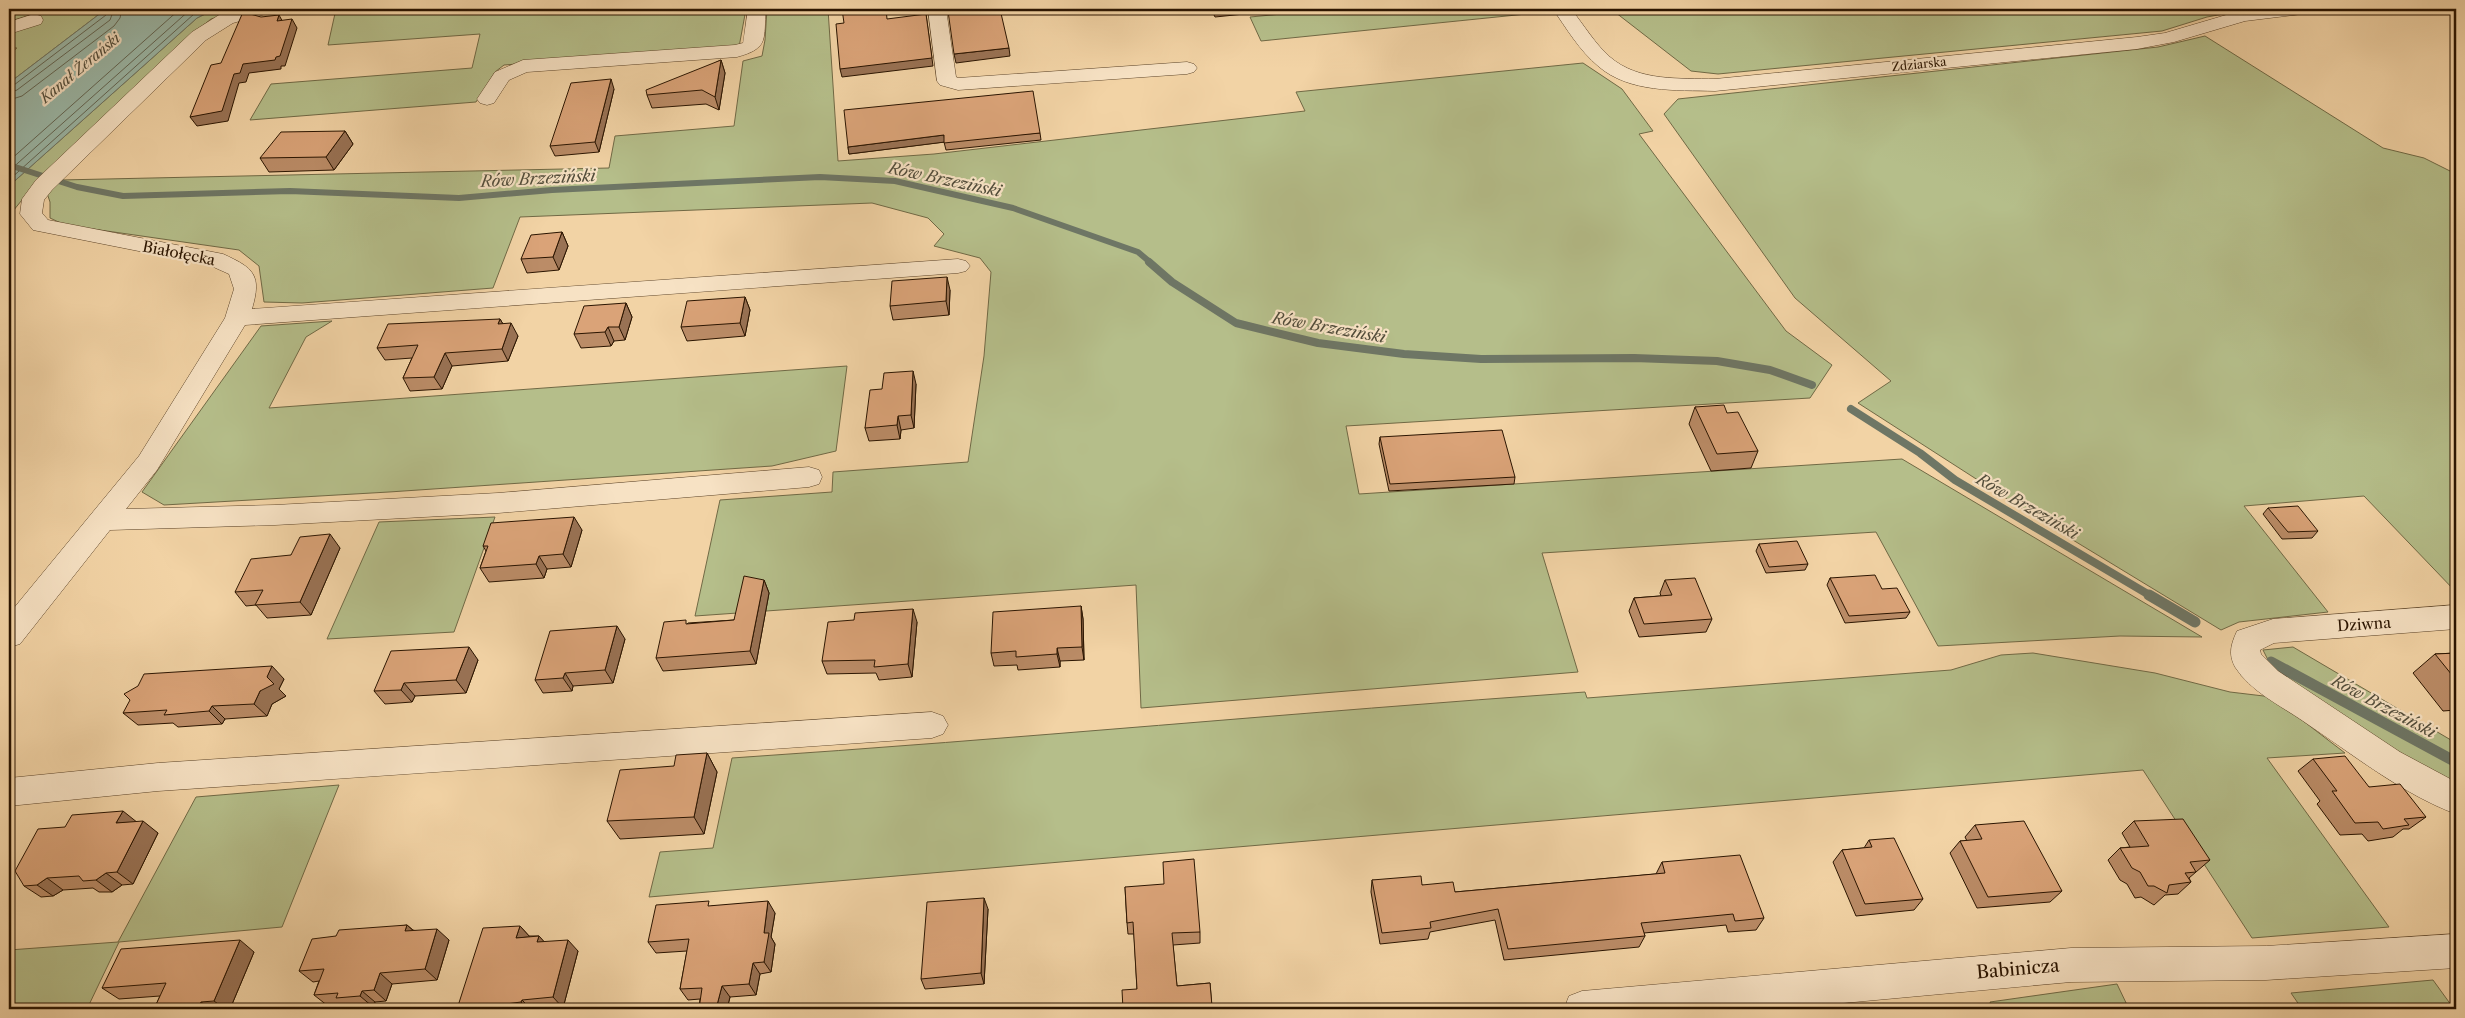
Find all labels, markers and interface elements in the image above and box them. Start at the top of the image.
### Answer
water label: Kanał Żerański [36,28,125,107]
street label: Zdziarska [1891,54,1948,74]
water label: Rów Brzeziński [885,157,1004,201]
water label: Rów Brzeziński [478,165,597,191]
street label: Białołęcka [141,237,217,269]
water label: Rów Brzeziński [1269,307,1388,347]
water label: Rów Brzeziński [1972,468,2084,544]
street label: Dziwna [2336,613,2392,635]
water label: Rów Brzeziński [2327,669,2440,742]
street label: Babinicza [1976,954,2061,984]

